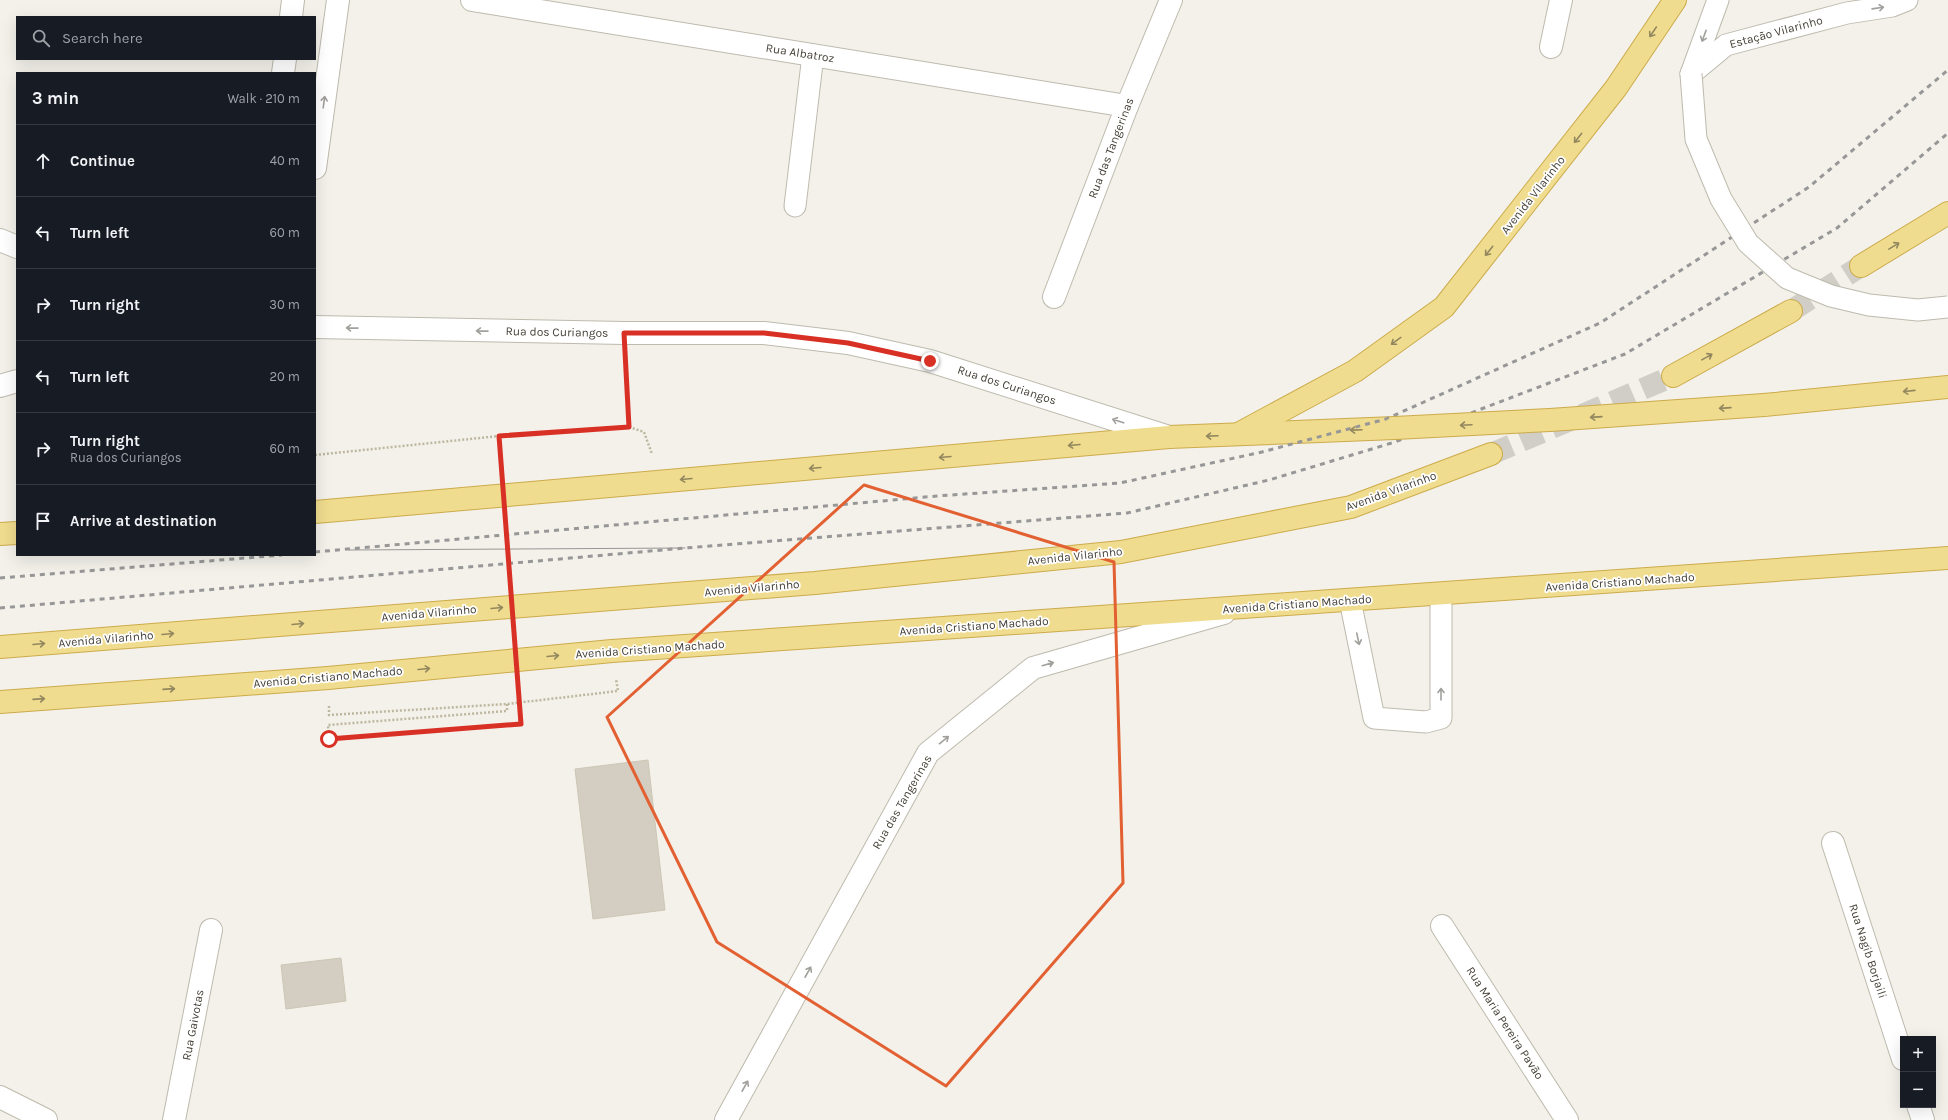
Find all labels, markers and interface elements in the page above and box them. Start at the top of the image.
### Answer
one-way arrow [1871,4,1884,12]
street label: Estação Vilarinho [1728,13,1824,51]
search box [16,16,316,60]
icon: search [30,27,52,49]
one-way arrow [1649,27,1657,38]
text: Search here [62,29,143,47]
one-way arrow [1700,30,1708,42]
street label: Rua Albatroz [765,41,836,65]
text: 3 min [32,88,79,108]
text: Walk · 210 m [227,91,300,106]
one-way arrow [320,96,328,109]
street label: Rua das Tangerinas [1085,96,1137,200]
one-way arrow [1573,132,1582,143]
icon: ahead [32,150,54,172]
text: Continue [70,152,135,170]
text: 40 m [270,153,300,168]
street label: Avenida Vilarinho [1498,153,1568,237]
icon: left [32,222,54,244]
text: Turn left [70,224,129,242]
text: 60 m [270,225,300,240]
one-way arrow [1888,241,1900,249]
one-way arrow [1484,246,1493,257]
icon: right [32,294,54,316]
text: Turn right [70,296,140,314]
text: 30 m [269,297,300,312]
one-way arrow [346,324,359,332]
street label: Rua dos Curiangos [505,324,609,340]
one-way arrow [476,327,489,334]
one-way arrow [1391,337,1402,345]
route end [921,352,939,370]
one-way arrow [1701,353,1713,361]
street label: Rua dos Curiangos [956,362,1058,408]
icon: left [32,366,54,388]
text: Turn left [70,368,129,386]
text: 20 m [270,369,300,384]
one-way arrow [1903,387,1916,394]
one-way arrow [1719,405,1732,412]
one-way arrow [1590,414,1603,421]
one-way arrow [1112,417,1125,424]
one-way arrow [1460,421,1473,428]
one-way arrow [1350,426,1363,433]
text: Turn right [70,432,140,450]
one-way arrow [1206,432,1219,439]
icon: right [32,438,54,460]
text: 60 m [270,441,300,456]
one-way arrow [1068,442,1081,449]
text: Rua dos Curiangos [70,450,182,465]
one-way arrow [939,453,952,460]
one-way arrow [809,464,822,472]
street label: Avenida Vilarinho [1344,468,1438,514]
one-way arrow [680,476,693,483]
icon: arrive [32,510,54,532]
text: Arrive at destination [70,512,217,530]
street label: Avenida Vilarinho [1027,544,1123,568]
street label: Avenida Cristiano Machado [1545,570,1695,594]
street label: Avenida Vilarinho [704,577,800,599]
street label: Avenida Cristiano Machado [1222,592,1372,616]
street label: Avenida Vilarinho [381,602,477,624]
one-way arrow [490,604,503,611]
street label: Avenida Cristiano Machado [899,614,1049,638]
one-way arrow [291,620,304,627]
street label: Avenida Vilarinho [58,628,154,650]
one-way arrow [161,630,174,637]
one-way arrow [1354,632,1362,645]
street label: Avenida Cristiano Machado [575,637,725,661]
one-way arrow [32,641,45,648]
one-way arrow [546,653,559,660]
one-way arrow [1041,660,1054,667]
street label: Avenida Cristiano Machado [253,664,403,690]
one-way arrow [417,665,430,672]
one-way arrow [162,686,175,693]
one-way arrow [1437,688,1445,701]
one-way arrow [32,695,45,702]
route start [320,730,338,748]
one-way arrow [939,736,949,745]
street label: Rua das Tangerinas [869,752,935,852]
street label: Rua Nagib Borjaili [1846,902,1890,1000]
street label: Rua Maria Pereira Pavão [1463,964,1547,1082]
one-way arrow [804,966,812,978]
street label: Rua Gaivotas [179,988,207,1062]
map controls [1900,1036,1936,1108]
button: + [1900,1036,1936,1072]
button: − [1900,1072,1936,1108]
one-way arrow [742,1080,749,1092]

